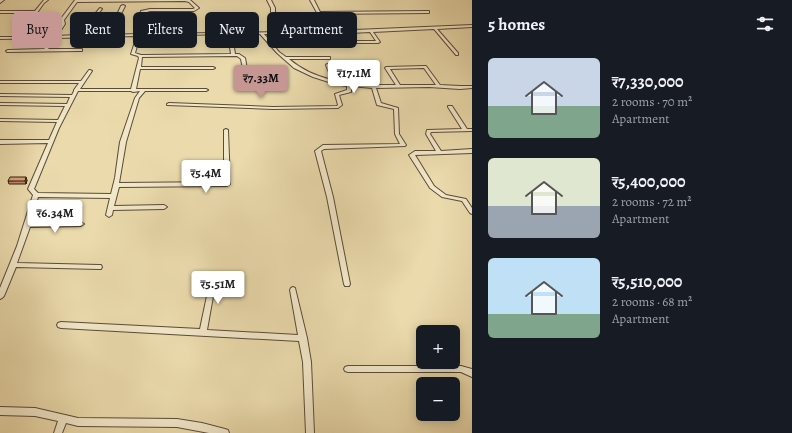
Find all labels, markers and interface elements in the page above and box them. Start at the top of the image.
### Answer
chip: Buy [12,12,62,48]
chip: Rent [70,12,125,48]
chip: Filters [133,12,197,48]
chip: New [205,12,259,48]
chip: Apartment [267,12,357,48]
text: 5 homes [488,13,545,36]
icon: filters [754,13,776,35]
pin: ₹17.1M [321,60,387,94]
text: ₹17.1M [337,64,371,81]
pin: ₹7.33M [228,65,294,99]
text: ₹7.33M [243,69,279,86]
text: ₹7,330,000 [612,70,684,93]
icon: home [520,74,568,122]
text: 2 rooms · 70 m² [612,93,692,110]
text: Apartment [612,110,670,127]
pin: ₹5.4M [178,160,234,194]
text: ₹5.4M [190,164,222,181]
text: ₹5,400,000 [612,170,686,193]
icon: home [520,174,568,222]
text: 2 rooms · 72 m² [612,193,692,210]
pin: ₹6.34M [22,200,88,234]
text: ₹6.34M [36,204,74,221]
text: Apartment [612,210,670,227]
text: ₹5,510,000 [612,270,682,293]
pin: ₹5.51M [185,271,251,305]
icon: home [520,274,568,322]
text: ₹5.51M [200,275,236,292]
text: 2 rooms · 68 m² [612,293,692,310]
text: Apartment [612,310,670,327]
map controls [416,325,460,421]
button: + [416,325,460,369]
button: − [416,377,460,421]

